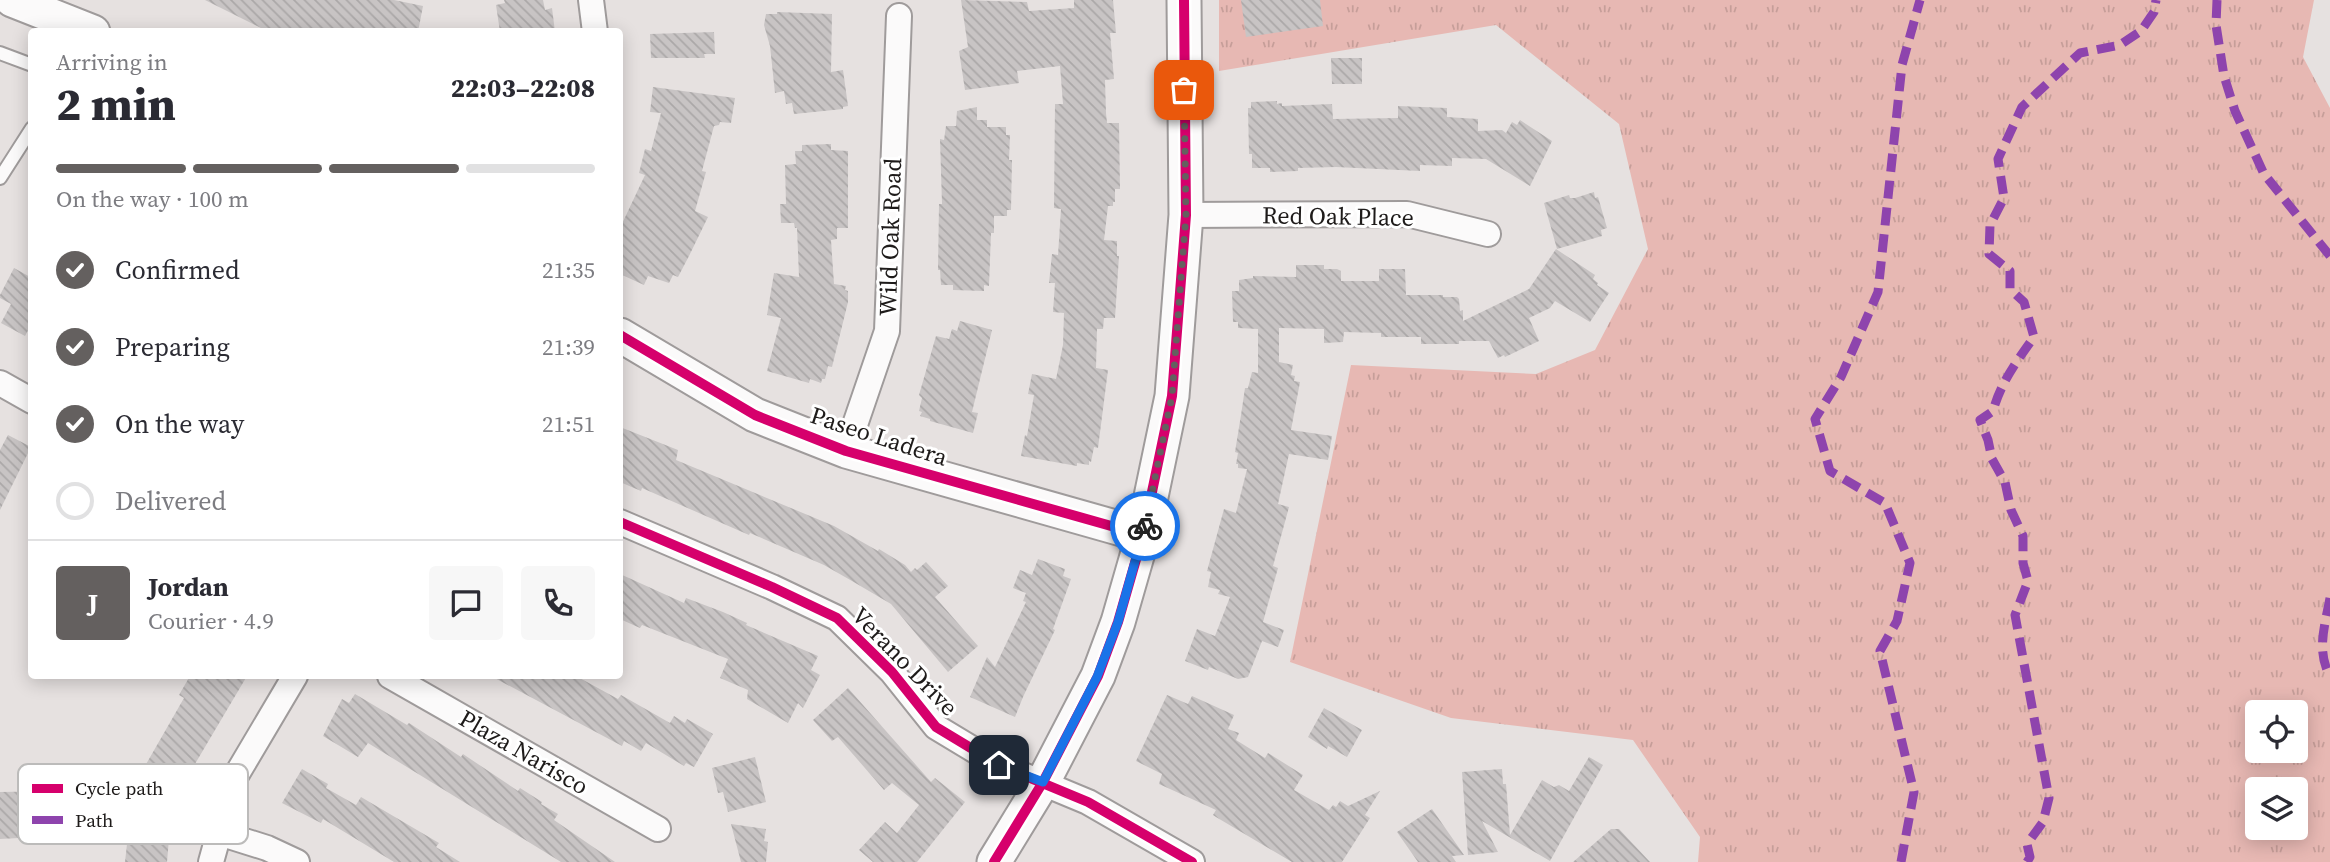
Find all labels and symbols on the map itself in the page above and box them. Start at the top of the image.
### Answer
pin [1154,60,1214,120]
street label: Wild Oak Road [871,157,909,317]
street label: Red Oak Place [1262,198,1414,234]
street label: Paseo Ladera [806,398,952,474]
courier [1110,491,1180,561]
street label: Verano Drive [845,599,965,723]
street label: Plaza Narisco [453,702,595,802]
pin [969,735,1029,795]
legend [18,764,248,844]
text: Cycle path [75,775,164,801]
text: Path [75,807,113,833]

